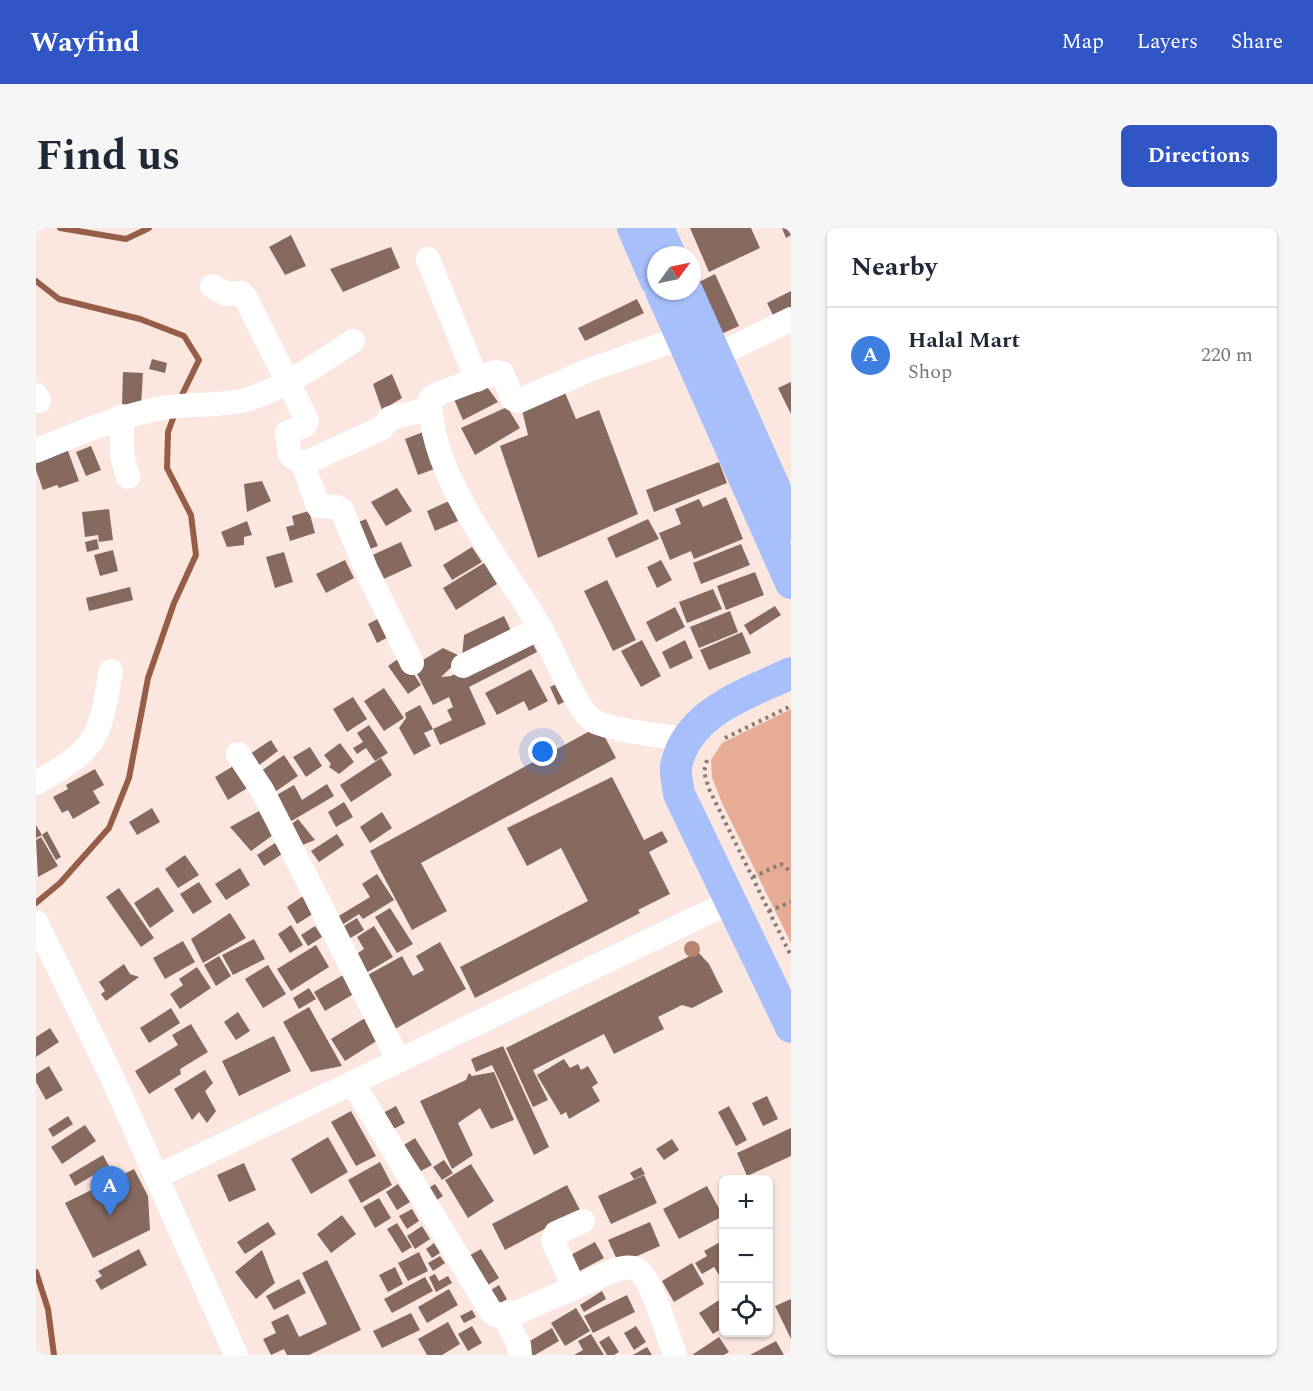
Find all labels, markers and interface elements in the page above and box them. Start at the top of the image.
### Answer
text: Wayfind [30,21,139,64]
text: Map [1062,26,1104,58]
text: Layers [1137,26,1198,58]
text: Share [1231,26,1283,58]
text: Find us [36,125,180,188]
button: Directions [1121,125,1277,187]
north arrow [647,246,701,300]
text: Nearby [851,247,937,287]
text: Halal Mart [908,324,1020,357]
text: A [863,340,878,370]
text: 220 m [1201,340,1253,370]
text: Shop [908,357,952,387]
your location [528,737,557,766]
pin: A [90,1166,130,1216]
map controls [719,1175,773,1337]
button: + [719,1175,773,1229]
button: − [719,1229,773,1283]
button: locate [719,1283,773,1337]

